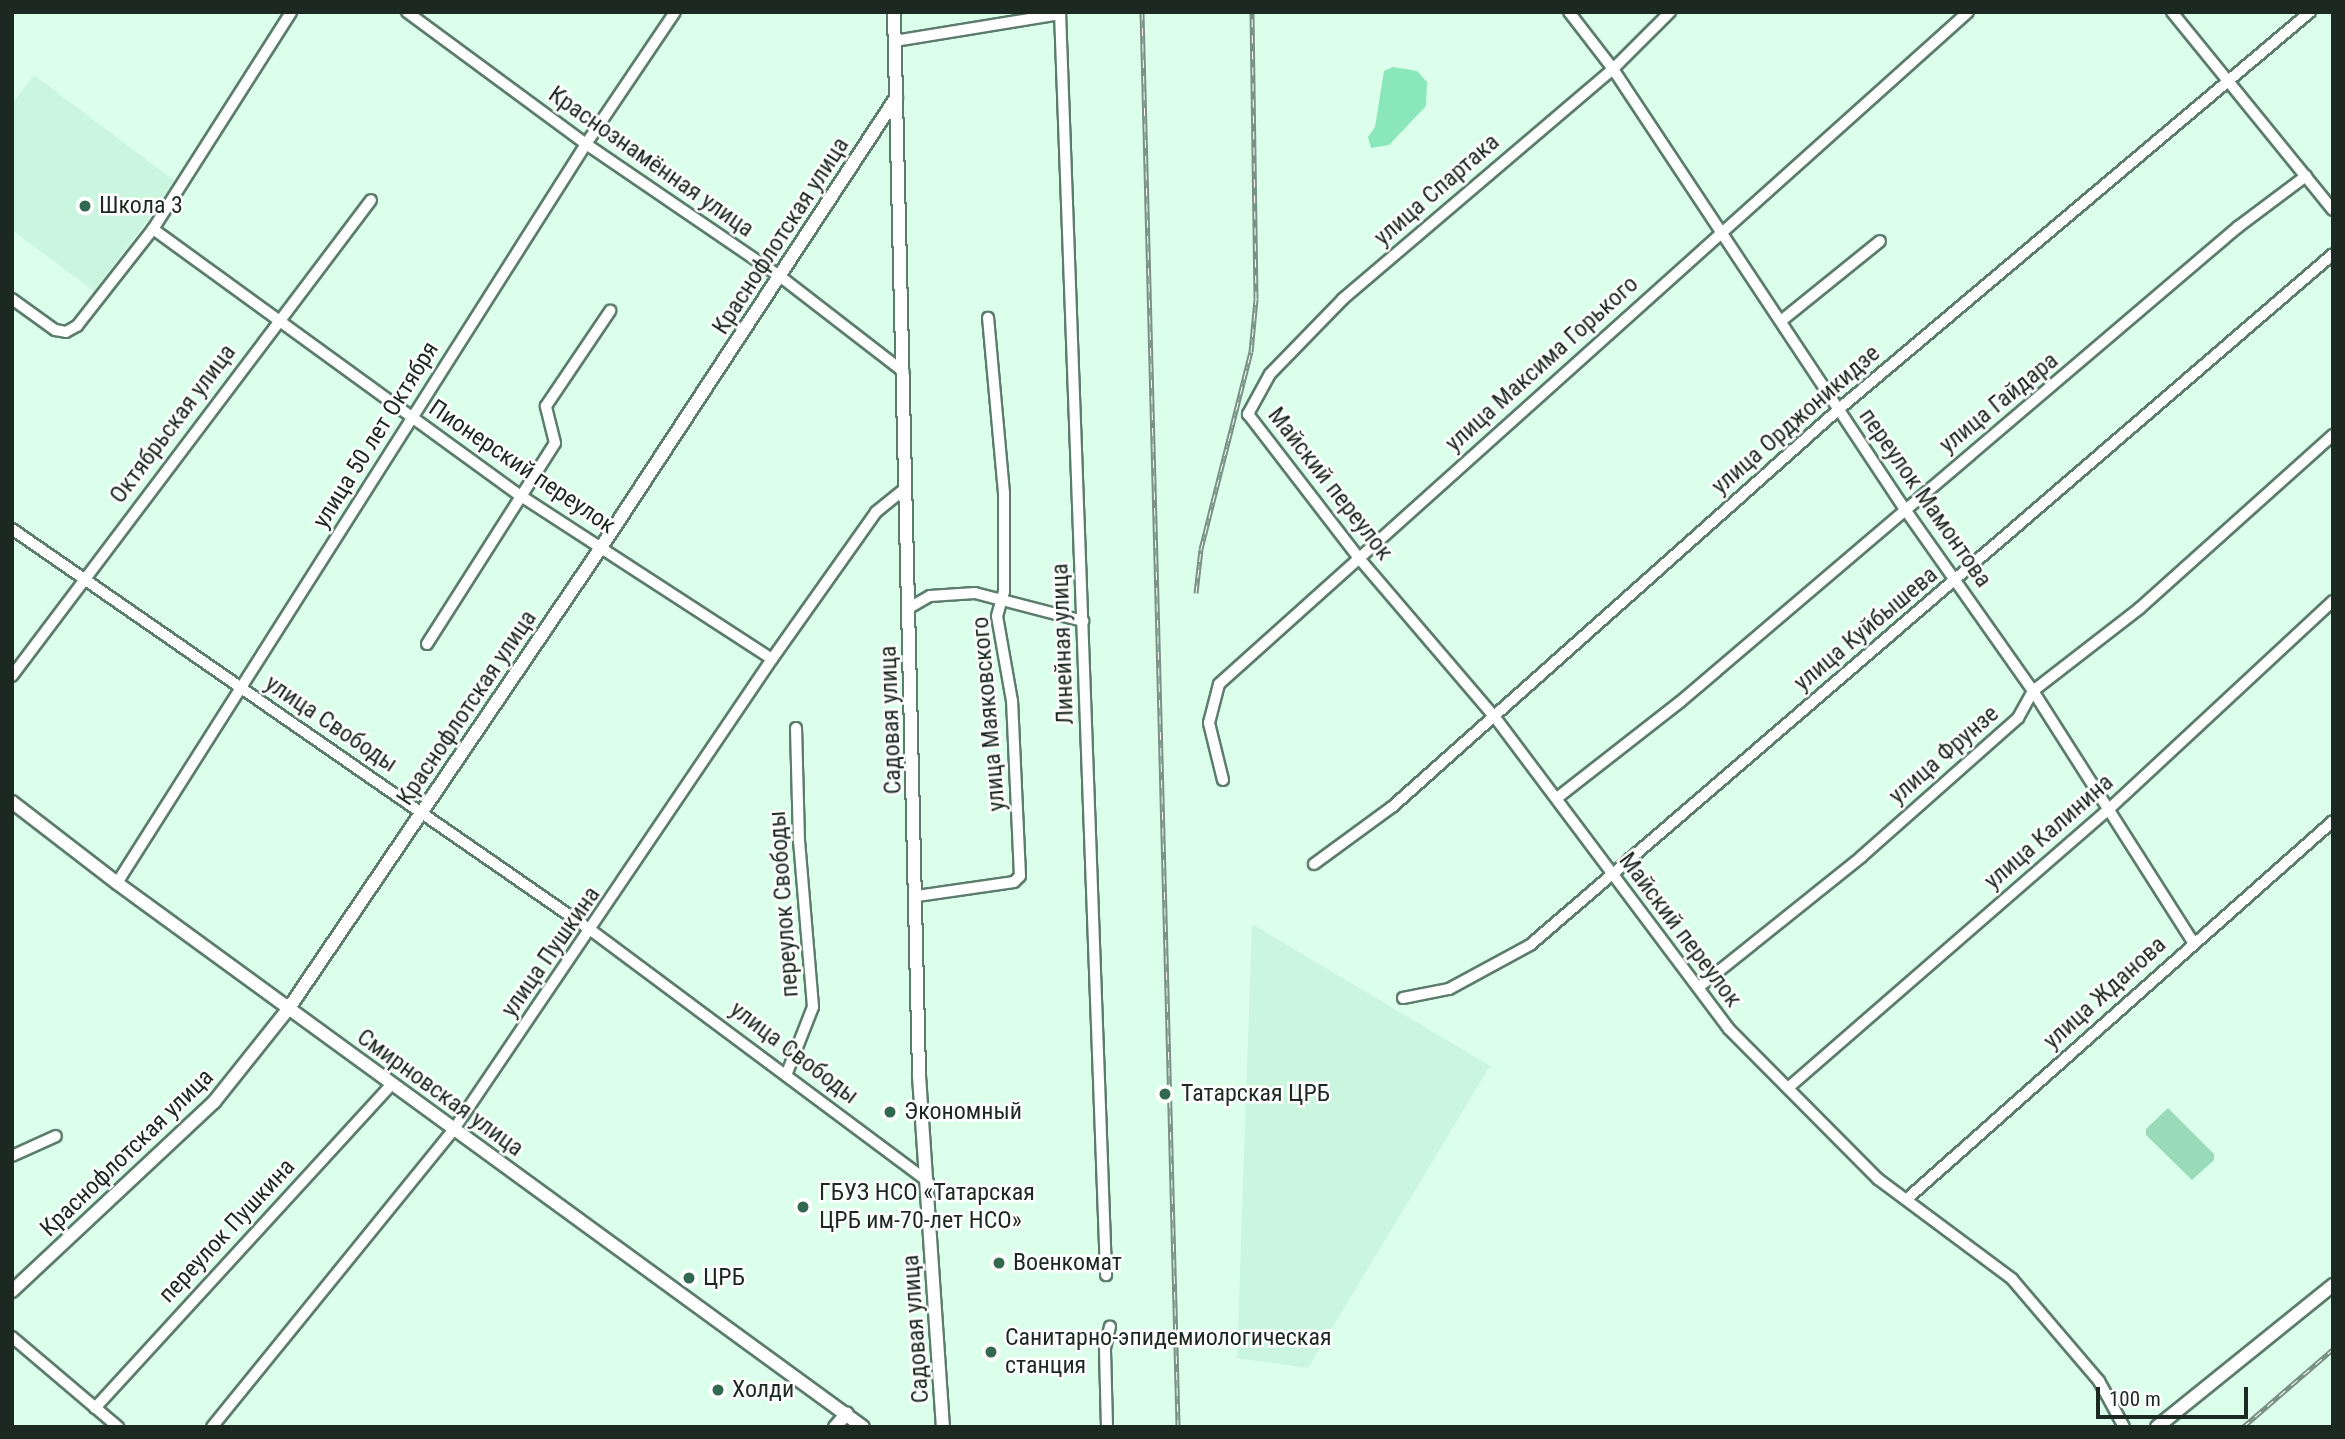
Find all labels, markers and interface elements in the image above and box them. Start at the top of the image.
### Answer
street label: Краснознамённая улица [543,80,759,244]
street label: улица Спартака [1369,128,1505,252]
street label: Краснофлотская улица [706,132,856,340]
place label: Школа 3 [99,192,183,220]
marker: Школа 3 [77,198,93,214]
street label: улица Максима Горького [1440,270,1644,458]
street label: улица 50 лет Октября [307,336,445,534]
street label: Октябрьская улица [104,339,242,509]
street label: улица Орджоникидзе [1706,339,1886,501]
street label: улица Гайдара [1934,346,2064,460]
street label: Пионерский переулок [423,394,621,540]
street label: Майский переулок [1261,402,1399,566]
street label: переулок Мамонтова [1852,403,1998,593]
street label: улица Куйбышева [1788,561,1944,697]
street label: Линейная улица [1046,563,1080,725]
street label: Краснофлотская улица [391,605,543,811]
street label: улица Маяковского [966,615,1012,813]
street label: Садовая улица [874,645,908,795]
street label: улица Свободы [259,669,403,779]
street label: улица Фрунзе [1883,700,2005,810]
street label: улица Калинина [1979,768,2119,896]
street label: переулок Свободы [763,810,805,998]
street label: Майский переулок [1612,847,1748,1013]
street label: улица Пушкина [495,881,607,1023]
street label: улица Жданова [2038,931,2172,1055]
street label: улица Свободы [724,995,864,1111]
street label: Смирновская улица [351,1023,529,1163]
street label: Краснофлотская улица [35,1063,219,1243]
place label: Татарская ЦРБ [1181,1080,1330,1108]
marker: Татарская ЦРБ [1155,1084,1175,1104]
place label: Экономный [904,1098,1022,1126]
marker: Экономный [882,1104,898,1120]
street label: переулок Пушкина [153,1153,301,1309]
place label: ГБУЗ НСО «Татарская ЦРБ им-70-лет НСО» [819,1179,1035,1235]
marker: ГБУЗ НСО «Татарская ЦРБ им-70-лет НСО» [793,1197,813,1217]
place label: Военкомат [1013,1249,1122,1277]
street label: Садовая улица [896,1254,936,1404]
marker: Военкомат [991,1255,1007,1271]
place label: ЦРБ [703,1264,745,1292]
marker: ЦРБ [681,1270,697,1286]
place label: Санитарно-эпидемиологическая станция [1005,1324,1331,1380]
marker: Санитарно-эпидемиологическая станция [983,1344,999,1360]
scale bar [2100,1372,2252,1416]
place label: Холди [732,1376,794,1404]
marker: Холди [710,1382,726,1398]
text: 100 m [2109,1387,2161,1411]

